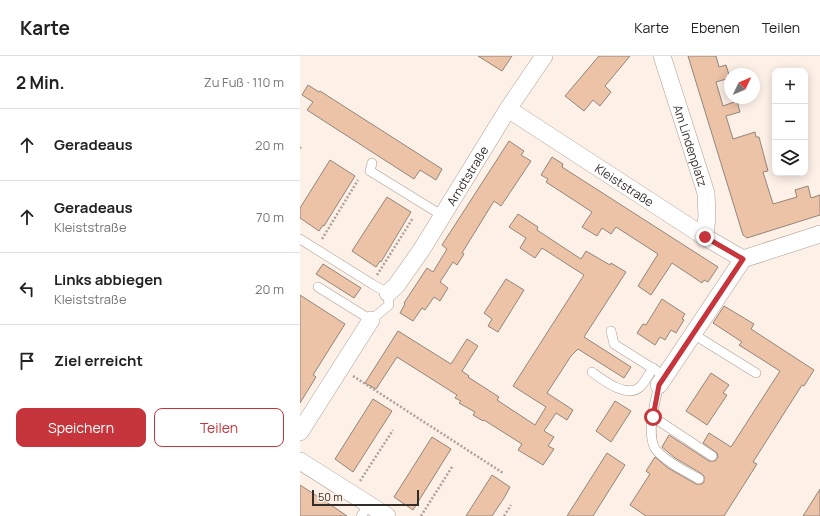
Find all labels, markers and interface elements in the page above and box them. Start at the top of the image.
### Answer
text: Karte [20,15,70,41]
text: Karte [634,18,669,37]
text: Ebenen [691,18,740,37]
text: Teilen [762,18,800,37]
north arrow [724,68,760,104]
map controls [772,68,808,176]
button: + [772,68,808,104]
text: 2 Min. [16,71,65,94]
text: Zu Fuß · 110 m [204,73,284,91]
street label: Am Lindenplatz [670,102,712,189]
button: − [772,104,808,140]
icon: ahead [16,134,38,156]
text: Geradeaus [54,134,133,155]
text: 20 m [255,136,284,154]
button: layers [772,140,808,176]
street label: Arndtstraße [442,143,492,209]
street label: Kleiststraße [592,159,657,210]
text: Geradeaus [54,197,133,218]
icon: ahead [16,206,38,228]
text: 70 m [256,208,284,226]
text: Kleiststraße [54,218,126,236]
route end [696,228,714,246]
text: Links abbiegen [54,269,162,290]
icon: left [16,278,38,300]
text: 20 m [255,280,284,298]
text: Kleiststraße [54,290,126,308]
icon: arrive [16,350,38,372]
text: Ziel erreicht [54,350,143,371]
button: Speichern [16,408,146,447]
button: Teilen [154,408,284,447]
route start [644,408,662,426]
scale bar [312,488,419,507]
text: 50 m [318,489,343,504]

